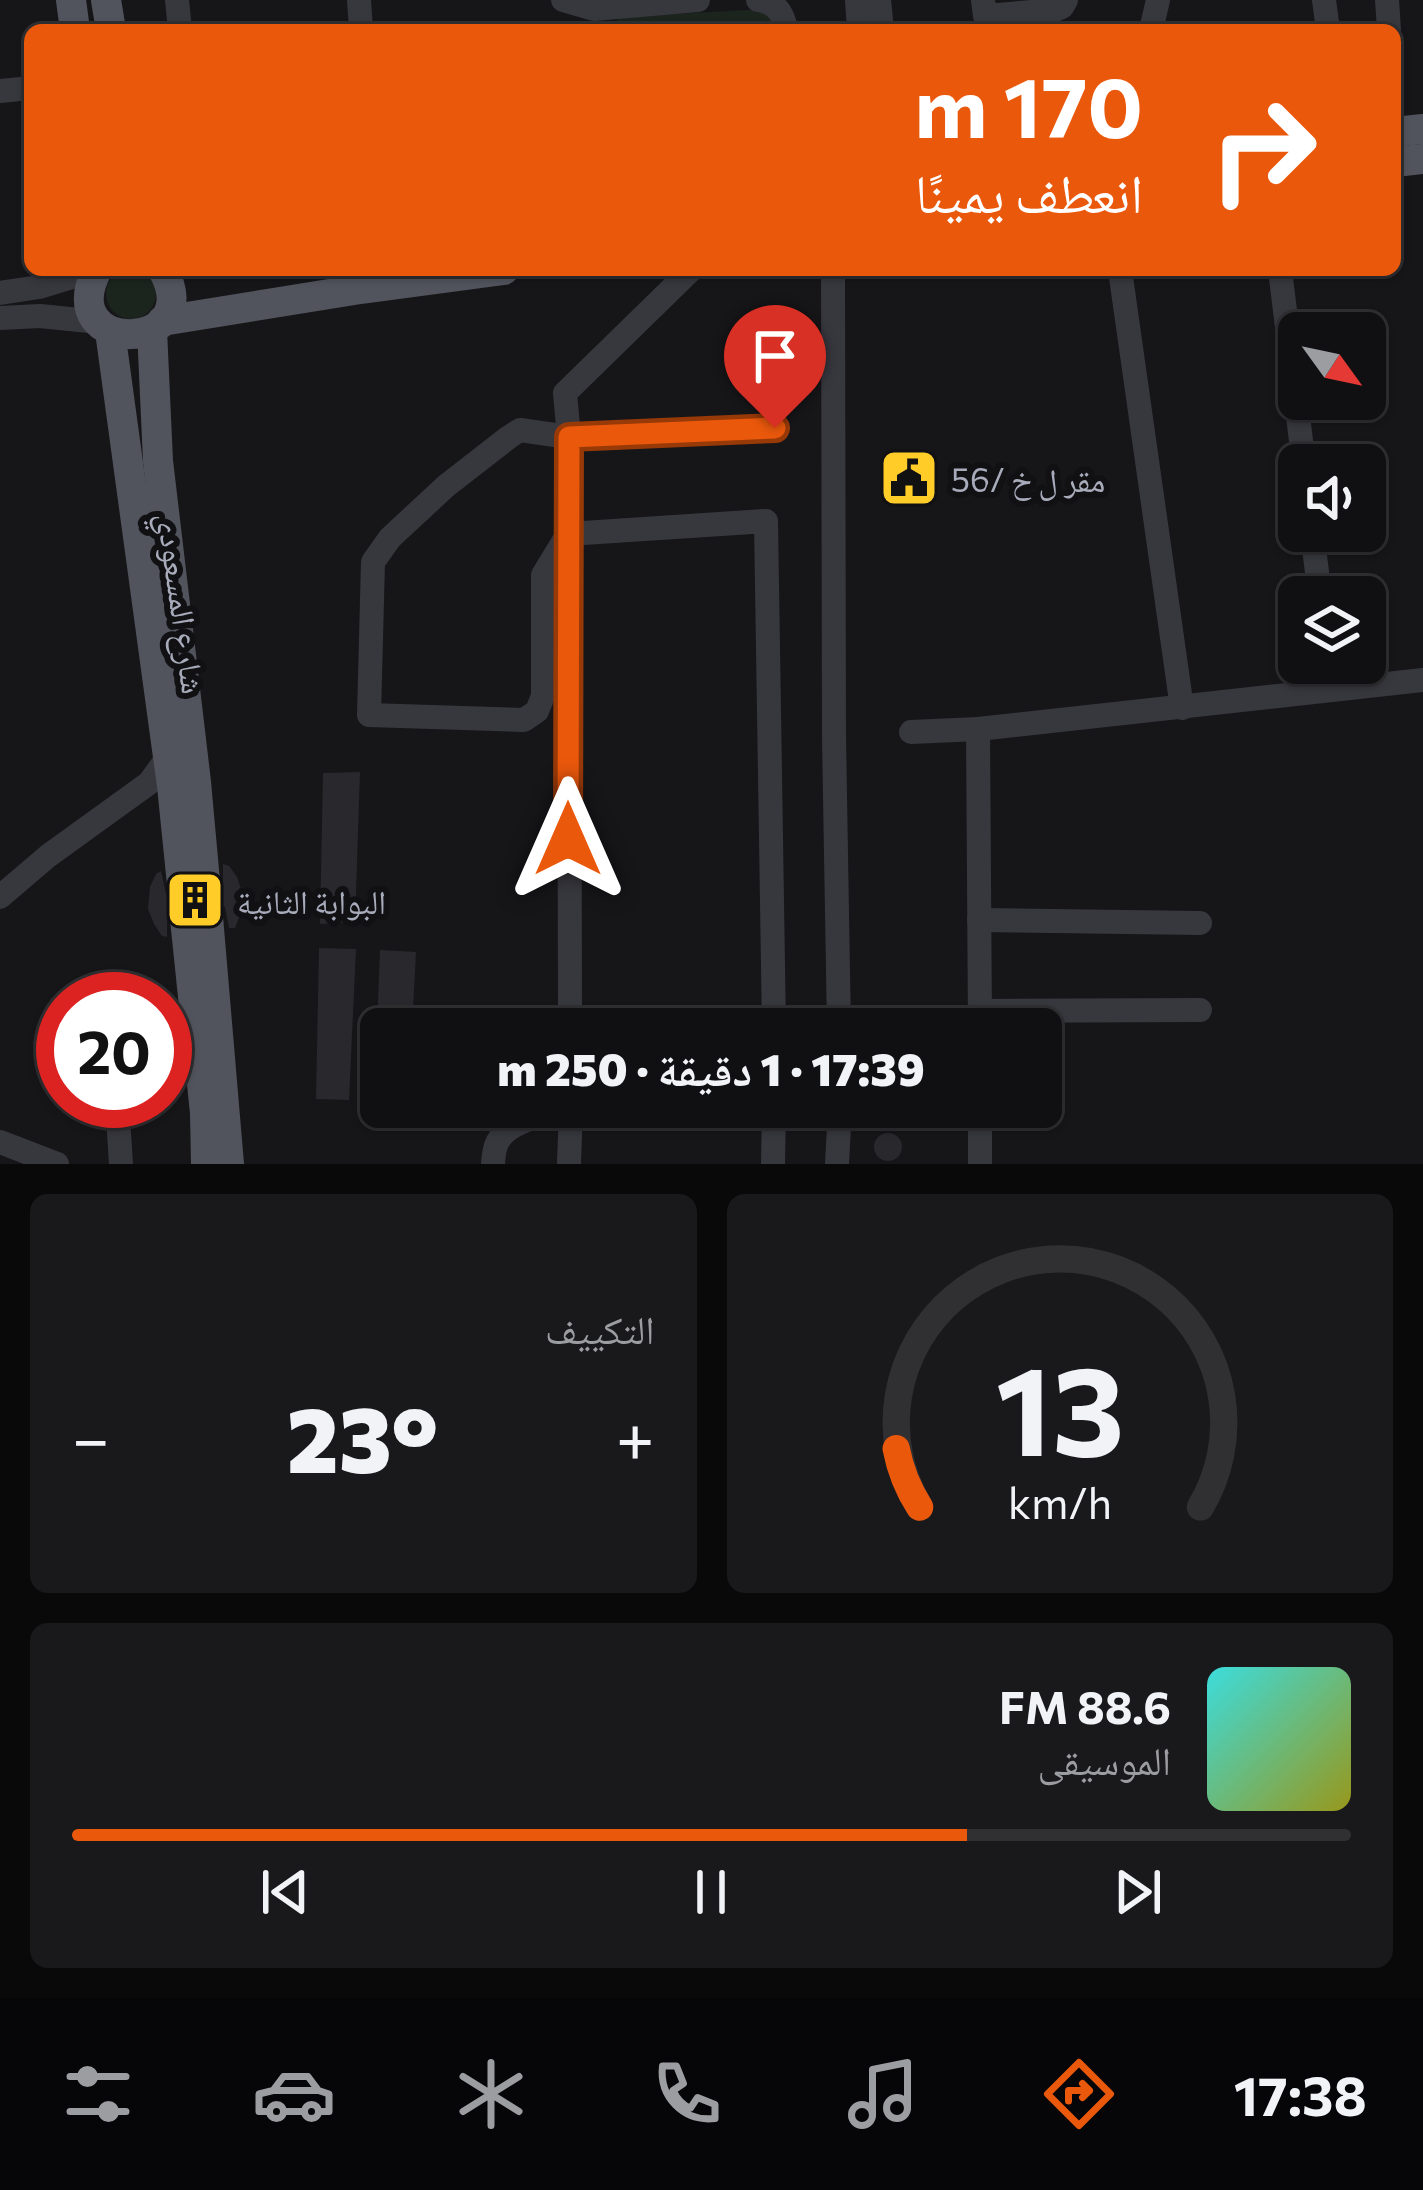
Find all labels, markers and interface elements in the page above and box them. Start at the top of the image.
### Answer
text: 170 m [914,53,1143,155]
icon: right [1185,72,1341,228]
text: انعطف يمينًا [915,158,1143,224]
pin [724,305,826,428]
north arrow [1278,312,1386,420]
map controls [1278,312,1386,684]
icon: arrive [742,323,808,389]
button: sound [1278,444,1386,552]
public building icon: مقر ل خ /56 [878,447,940,509]
place label: مقر ل خ /56 [951,458,1105,501]
street label: شارع المسعودي [143,510,216,697]
button: layers [1278,576,1386,684]
position arrow [505,776,631,902]
building icon: البوابة الثانية [164,869,226,931]
place label: البوابة الثانية [237,880,386,921]
speed limit sign: 20 [36,972,192,1128]
text: 17:39 · 1 دقيقة · 250 m [497,1040,925,1095]
text: التكييف [545,1304,655,1352]
text: 13 [995,1329,1124,1482]
text: 23° [287,1381,438,1492]
text: − [72,1396,110,1477]
text: + [616,1396,654,1477]
text: km/h [1008,1474,1112,1527]
text: 88.6 FM [999,1678,1171,1733]
text: الموسيقى [1038,1735,1171,1783]
icon: previous [252,1859,318,1925]
icon: pause [678,1859,744,1925]
icon: next [1105,1859,1171,1925]
icon: filters [56,2052,140,2136]
icon: car [252,2052,336,2136]
icon: climate [449,2052,533,2136]
icon: phone [645,2052,729,2136]
icon: music [841,2052,925,2136]
icon: directions [1037,2052,1121,2136]
text: 17:38 [1234,2061,1367,2127]

